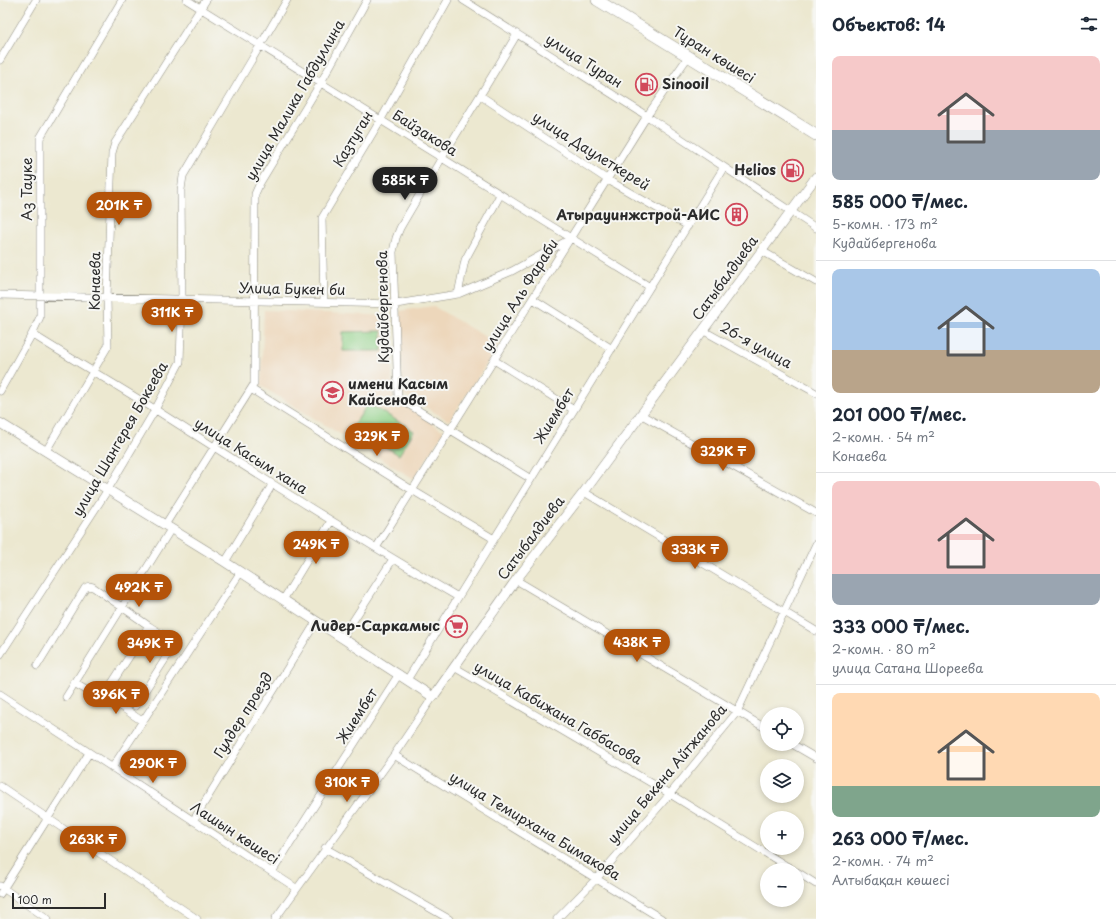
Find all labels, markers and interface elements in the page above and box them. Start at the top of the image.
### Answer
text: Объектов: 14 [832,11,946,37]
icon: filters [1078,13,1100,35]
street label: улица Малика Габдуллина [240,15,350,184]
street label: Тұран көшесі [669,21,759,88]
street label: улица Туран [542,28,627,93]
fuel station icon: Sinooil [633,71,659,97]
place label: Sinooil [662,73,709,94]
icon: home [930,82,1002,154]
street label: Байзакова [389,104,462,161]
street label: улица Даулеткерей [529,106,654,195]
street label: Казтуган [328,107,378,171]
street label: Аз Тауке [16,157,37,221]
fuel station icon: Helios [779,157,805,183]
place label: Helios [734,159,776,180]
pin: 585K ₸ [372,167,438,201]
text: 585K ₸ [381,170,429,189]
text: 585 000 ₸/мес. [832,188,968,214]
pin: 201K ₸ [86,192,152,226]
text: 201K ₸ [96,195,142,214]
building icon: Атырауинжстрой-АИС [723,202,749,228]
place label: Атырауинжстрой-АИС [555,204,720,225]
text: 5-комн. · 173 m² [832,214,938,233]
street label: Сатыбалдиева [687,231,763,324]
text: Кудайбергенова [832,233,937,252]
street label: улица Аль Фараби [476,234,563,355]
street label: Кудайбергенова [371,250,394,363]
street label: Конаева [83,251,106,311]
street label: Улица Букен би [239,277,345,300]
icon: home [930,295,1002,367]
pin: 311K ₸ [139,299,205,333]
text: 311K ₸ [151,302,193,321]
street label: 26-я улица [716,316,796,373]
street label: улица Шангерея Бокеева [67,357,173,520]
place label: имени Касым Кайсенова [348,373,448,410]
school or university icon: имени Касым Кайсенова [319,379,345,405]
street label: Жиембет [528,384,579,448]
text: 201 000 ₸/мес. [832,401,966,427]
street label: улица Касым хана [191,412,312,499]
pin: 329K ₸ [344,423,410,457]
text: 329K ₸ [354,426,400,445]
text: 2-комн. · 54 m² [832,427,935,446]
pin: 329K ₸ [690,438,756,472]
text: 329K ₸ [700,441,746,460]
text: Конаева [832,446,887,465]
street label: Сатыбалдиева [492,491,569,584]
icon: home [930,507,1002,579]
pin: 249K ₸ [283,531,349,565]
text: 249K ₸ [293,534,339,553]
pin: 333K ₸ [662,536,728,570]
text: 333K ₸ [671,539,719,558]
pin: 492K ₸ [106,574,172,608]
text: 492K ₸ [115,577,163,596]
supermarket icon: Лидер-Саркамыс [443,613,469,639]
text: 333 000 ₸/мес. [832,613,970,639]
place label: Лидер-Саркамыс [311,615,440,636]
pin: 438K ₸ [604,629,670,663]
pin: 349K ₸ [117,630,183,664]
text: 438K ₸ [613,632,661,651]
text: 349K ₸ [127,633,173,652]
text: 2-комн. · 80 m² [832,639,936,658]
street label: улица Кабижана Габбасова [470,656,647,770]
text: улица Сатана Шореева [832,658,983,677]
street label: Гулдер проезд [208,668,277,762]
pin: 396K ₸ [83,681,149,715]
text: 396K ₸ [92,684,140,703]
street label: Жиембет [331,684,383,748]
street label: улица Бекена Айтжанова [602,699,732,848]
map controls [760,707,804,907]
button: locate [760,707,804,751]
icon: home [930,719,1002,791]
pin: 290K ₸ [120,750,186,784]
text: 290K ₸ [129,753,177,772]
button: layers [760,759,804,803]
street label: улица Темирхана Бимакова [446,766,625,885]
pin: 310K ₸ [314,769,380,803]
text: 310K ₸ [324,772,370,791]
street label: Лашын көшесі [187,796,284,869]
button: + [760,811,804,855]
text: 263 000 ₸/мес. [832,825,969,851]
pin: 263K ₸ [60,826,126,860]
text: 263K ₸ [69,829,117,848]
text: 2-комн. · 74 m² [832,851,934,870]
button: − [760,863,804,907]
text: Алтыбақан көшесі [832,870,950,889]
scale bar [12,891,106,910]
text: 100 m [18,891,52,908]

